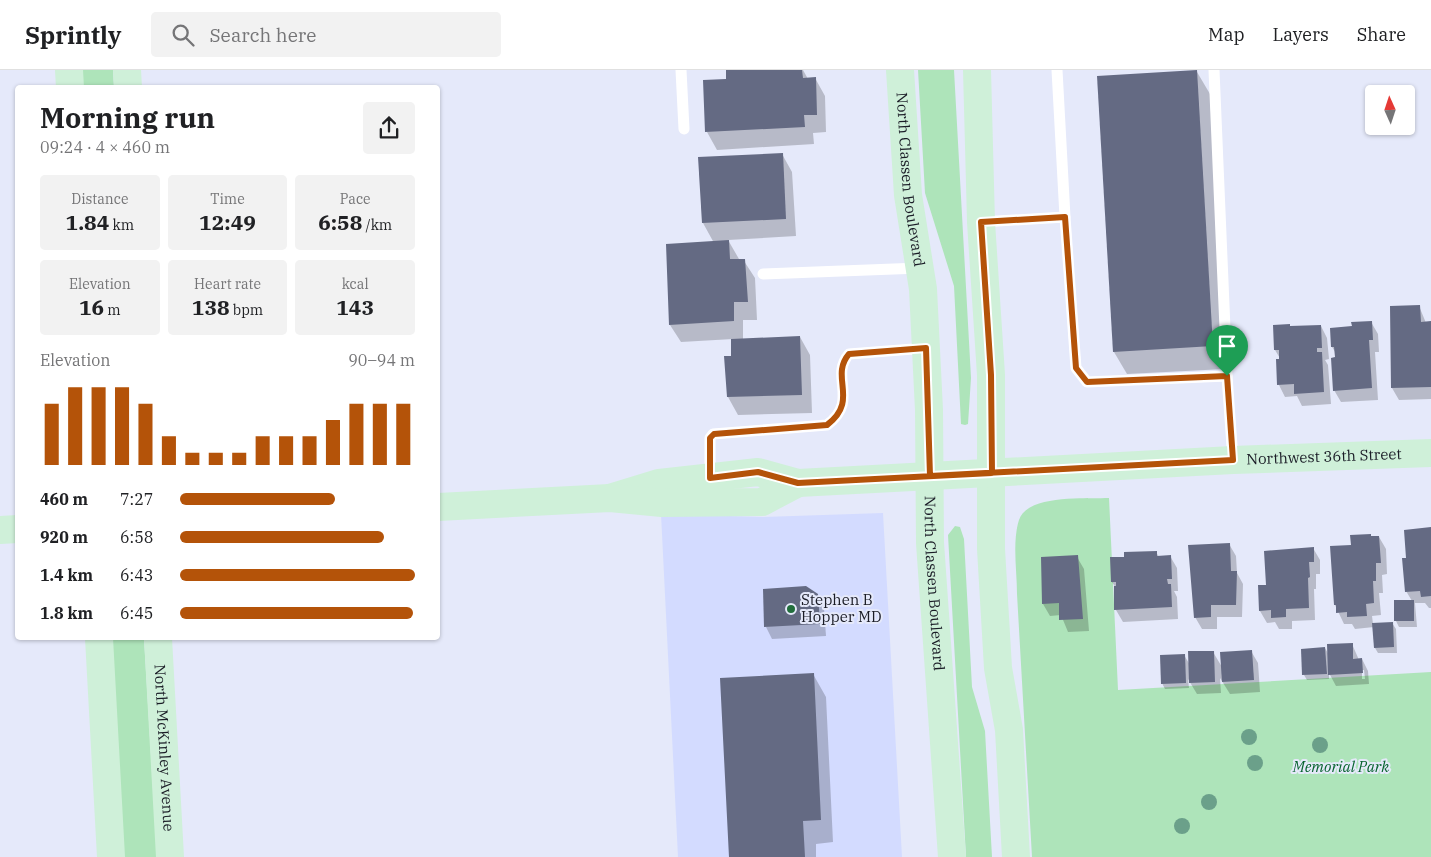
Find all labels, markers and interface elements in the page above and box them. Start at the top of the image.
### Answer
search box [151,12,501,57]
text: Sprintly [25,19,121,51]
icon: search [169,21,197,49]
text: Search here [209,23,316,47]
text: Map [1208,23,1245,46]
text: Layers [1273,23,1329,46]
text: Share [1357,23,1406,46]
north arrow [1365,85,1415,135]
map controls [1365,85,1415,135]
street label: North Classen Boulevard [892,92,929,268]
text: Morning run [40,99,215,136]
button: share [363,102,415,154]
text: 09:24 · 4 × 460 m [40,137,170,157]
text: Distance [71,190,128,208]
text: Time [210,190,245,208]
text: Pace [340,190,371,208]
text: 1.84 [66,208,109,236]
text: 12:49 [199,208,256,236]
text: 6:58 [318,208,362,236]
text: km [109,216,134,234]
text: /km [362,216,392,234]
text: Elevation [69,275,131,293]
text: Heart rate [194,275,261,293]
text: kcal [342,275,369,293]
text: 16 [79,293,104,321]
text: 138 [192,293,230,321]
text: 143 [336,293,374,321]
text: m [104,301,121,319]
text: bpm [230,301,263,319]
pin [1206,325,1248,376]
icon: arrive [1213,332,1241,360]
text: Elevation [40,350,110,370]
text: 90–94 m [348,350,415,370]
street label: Northwest 36th Street [1246,444,1402,469]
text: 460 m [40,489,88,509]
text: 7:27 [120,489,153,509]
street label: North Classen Boulevard [921,496,949,671]
text: 920 m [40,527,88,547]
text: 6:58 [120,527,153,547]
text: 1.4 km [40,565,93,585]
text: 6:43 [120,565,153,585]
place label: Stephen B Hopper MD [801,590,882,626]
text: 1.8 km [40,603,93,623]
text: 6:45 [120,603,153,623]
marker: Stephen B Hopper MD [785,603,797,615]
street label: North McKinley Avenue [150,664,179,832]
park label: Memorial Park [1292,757,1389,776]

